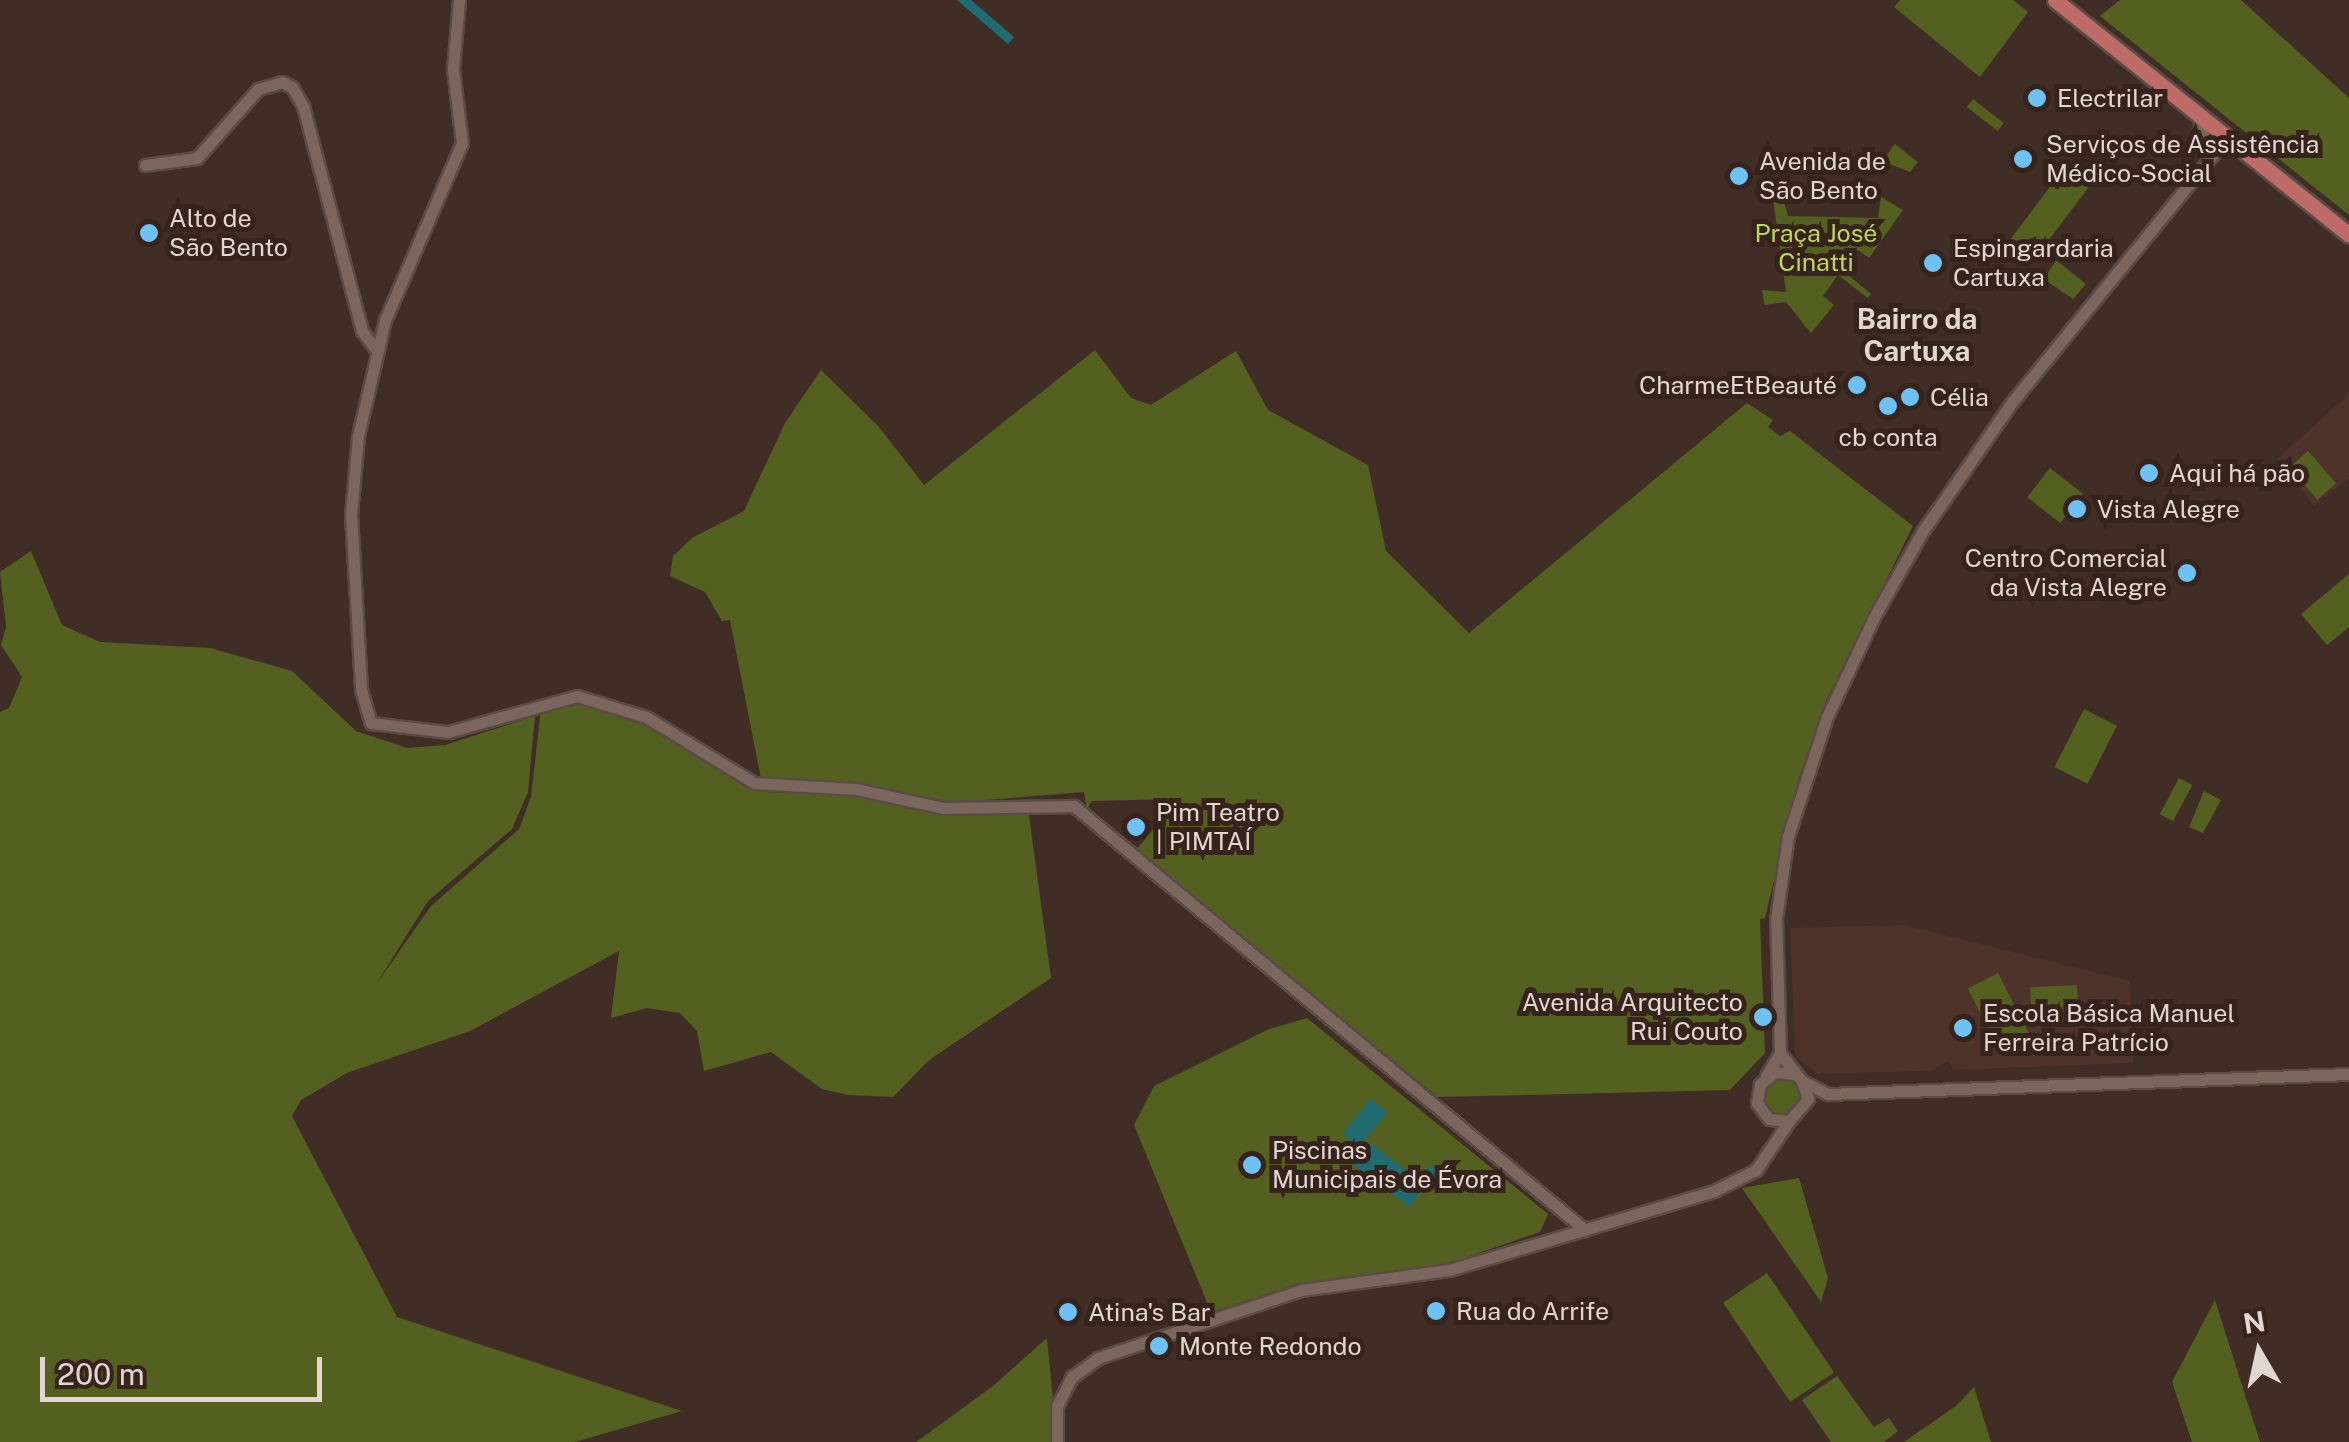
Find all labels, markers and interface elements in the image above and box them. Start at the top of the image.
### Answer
place label: Electrilar [2057,83,2163,113]
marker: Electrilar [2026,87,2048,109]
place label: Serviços de Assistência Médico-Social [2046,130,2320,189]
marker: Serviços de Assistência Médico-Social [2010,146,2036,172]
place label: Avenida de São Bento [1759,147,1886,206]
marker: Avenida de São Bento [1728,165,1750,187]
place label: Alto de São Bento [169,204,288,263]
park label: Praça José Cinatti [1755,219,1877,278]
marker: Alto de São Bento [138,222,160,244]
place label: Espingardaria Cartuxa [1953,234,2114,293]
marker: Espingardaria Cartuxa [1922,252,1944,274]
district label: Bairro da Cartuxa [1857,302,1977,368]
place label: CharmeEtBeauté [1639,370,1837,400]
marker: CharmeEtBeauté [1846,374,1868,396]
place label: Célia [1930,382,1989,412]
marker: Célia [1899,386,1921,408]
marker: cb conta [1877,395,1899,417]
place label: cb conta [1838,422,1938,452]
place label: Aqui há pão [2169,458,2305,488]
marker: Aqui há pão [2138,462,2160,484]
place label: Vista Alegre [2097,494,2240,524]
marker: Vista Alegre [2066,498,2088,520]
place label: Centro Comercial da Vista Alegre [1965,544,2167,603]
marker: Centro Comercial da Vista Alegre [2176,562,2198,584]
place label: Pim Teatro | PIMTAÍ [1156,798,1280,857]
marker: Pim Teatro | PIMTAÍ [1125,816,1147,838]
place label: Avenida Arquitecto Rui Couto [1522,988,1743,1047]
place label: Escola Básica Manuel Ferreira Patrício [1983,999,2235,1058]
marker: Avenida Arquitecto Rui Couto [1752,1006,1774,1028]
marker: Escola Básica Manuel Ferreira Patrício [1952,1017,1974,1039]
place label: Piscinas Municipais de Évora [1272,1136,1503,1195]
marker: Piscinas Municipais de Évora [1241,1154,1263,1176]
place label: Rua do Arrife [1456,1296,1610,1326]
place label: Atina's Bar [1088,1297,1211,1327]
marker: Rua do Arrife [1425,1300,1447,1322]
marker: Atina's Bar [1057,1301,1079,1323]
north arrow [2209,1302,2309,1402]
text: N [2241,1304,2268,1340]
place label: Monte Redondo [1179,1331,1362,1361]
marker: Monte Redondo [1148,1335,1170,1357]
scale bar [45,1337,328,1399]
text: 200 m [57,1356,145,1392]

